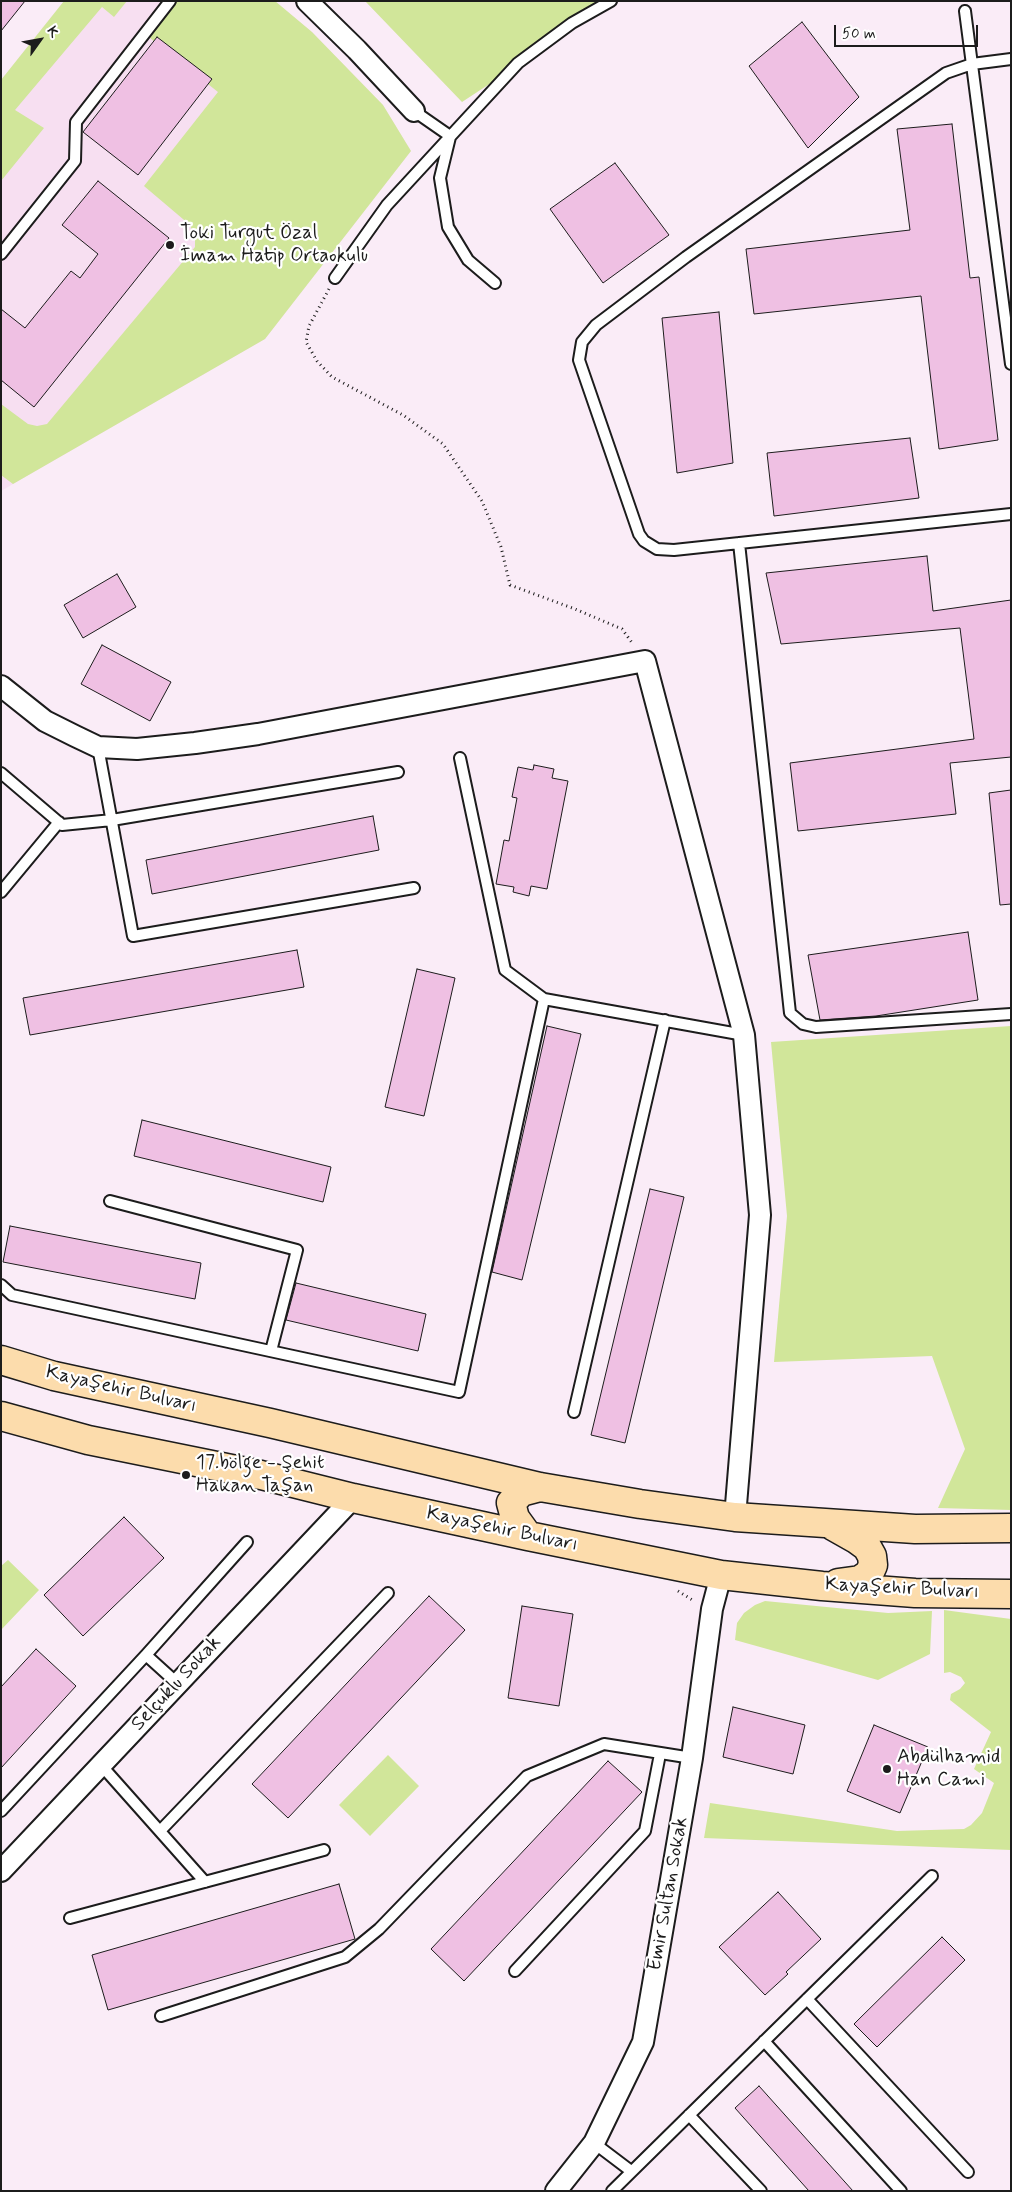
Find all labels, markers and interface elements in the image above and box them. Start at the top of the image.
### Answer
north arrow [15,15,65,65]
scale bar [837,15,981,47]
text: K [42,23,63,41]
text: 50 m [842,24,876,44]
place label: Toki Turgut Özal İmam Hatip Ortaokulu [180,222,368,269]
marker: Toki Turgut Özal İmam Hatip Ortaokulu [164,239,176,251]
street label: Kayaşehir Bulvarı [43,1361,199,1419]
place label: 17.bölge - Şehit Hakan Taşan [196,1452,324,1499]
marker: 17.bölge - Şehit Hakan Taşan [180,1469,192,1481]
street label: Kayaşehir Bulvarı [424,1502,580,1558]
street label: Kayaşehir Bulvarı [824,1573,980,1605]
street label: Selçuklu Sokak [127,1632,227,1736]
place label: Abdülhamid Han Cami [897,1746,1000,1793]
marker: Abdülhamid Han Cami [881,1763,893,1775]
street label: Emir Sultan Sokak [644,1815,694,1973]

